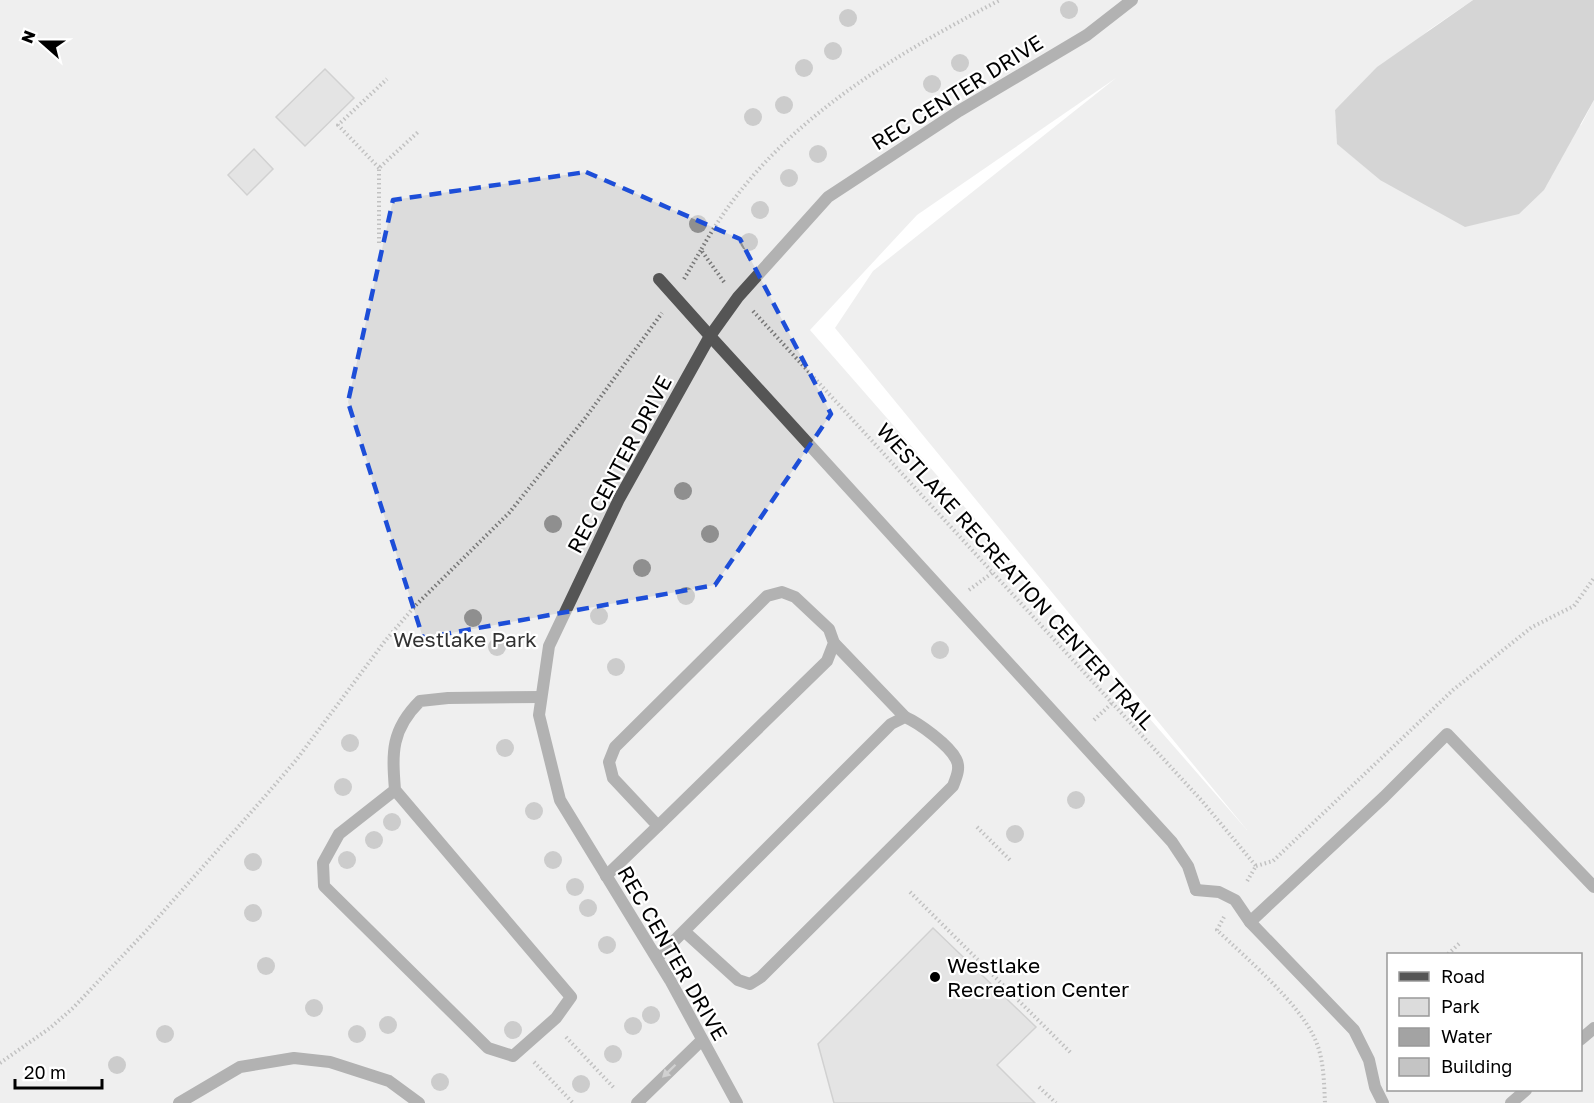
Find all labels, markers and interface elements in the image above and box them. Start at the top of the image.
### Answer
north arrow [12,12,72,72]
text: N [16,27,40,46]
street label: REC CENTER DRIVE [866,29,1048,155]
street label: REC CENTER DRIVE [561,371,677,557]
street label: WESTLAKE RECREATION CENTER TRAIL [871,417,1161,735]
park label: Westlake Park [393,626,537,652]
street label: REC CENTER DRIVE [612,861,734,1045]
place label: Westlake Recreation Center [947,952,1129,1002]
legend [1387,953,1582,1091]
text: Road [1441,965,1485,987]
marker: Westlake Recreation Center [928,970,942,984]
text: Park [1441,995,1480,1017]
text: Water [1441,1025,1492,1047]
scale bar [15,1052,102,1090]
text: Building [1441,1055,1512,1077]
text: 20 m [24,1061,66,1083]
one-way arrow [663,1064,677,1078]

